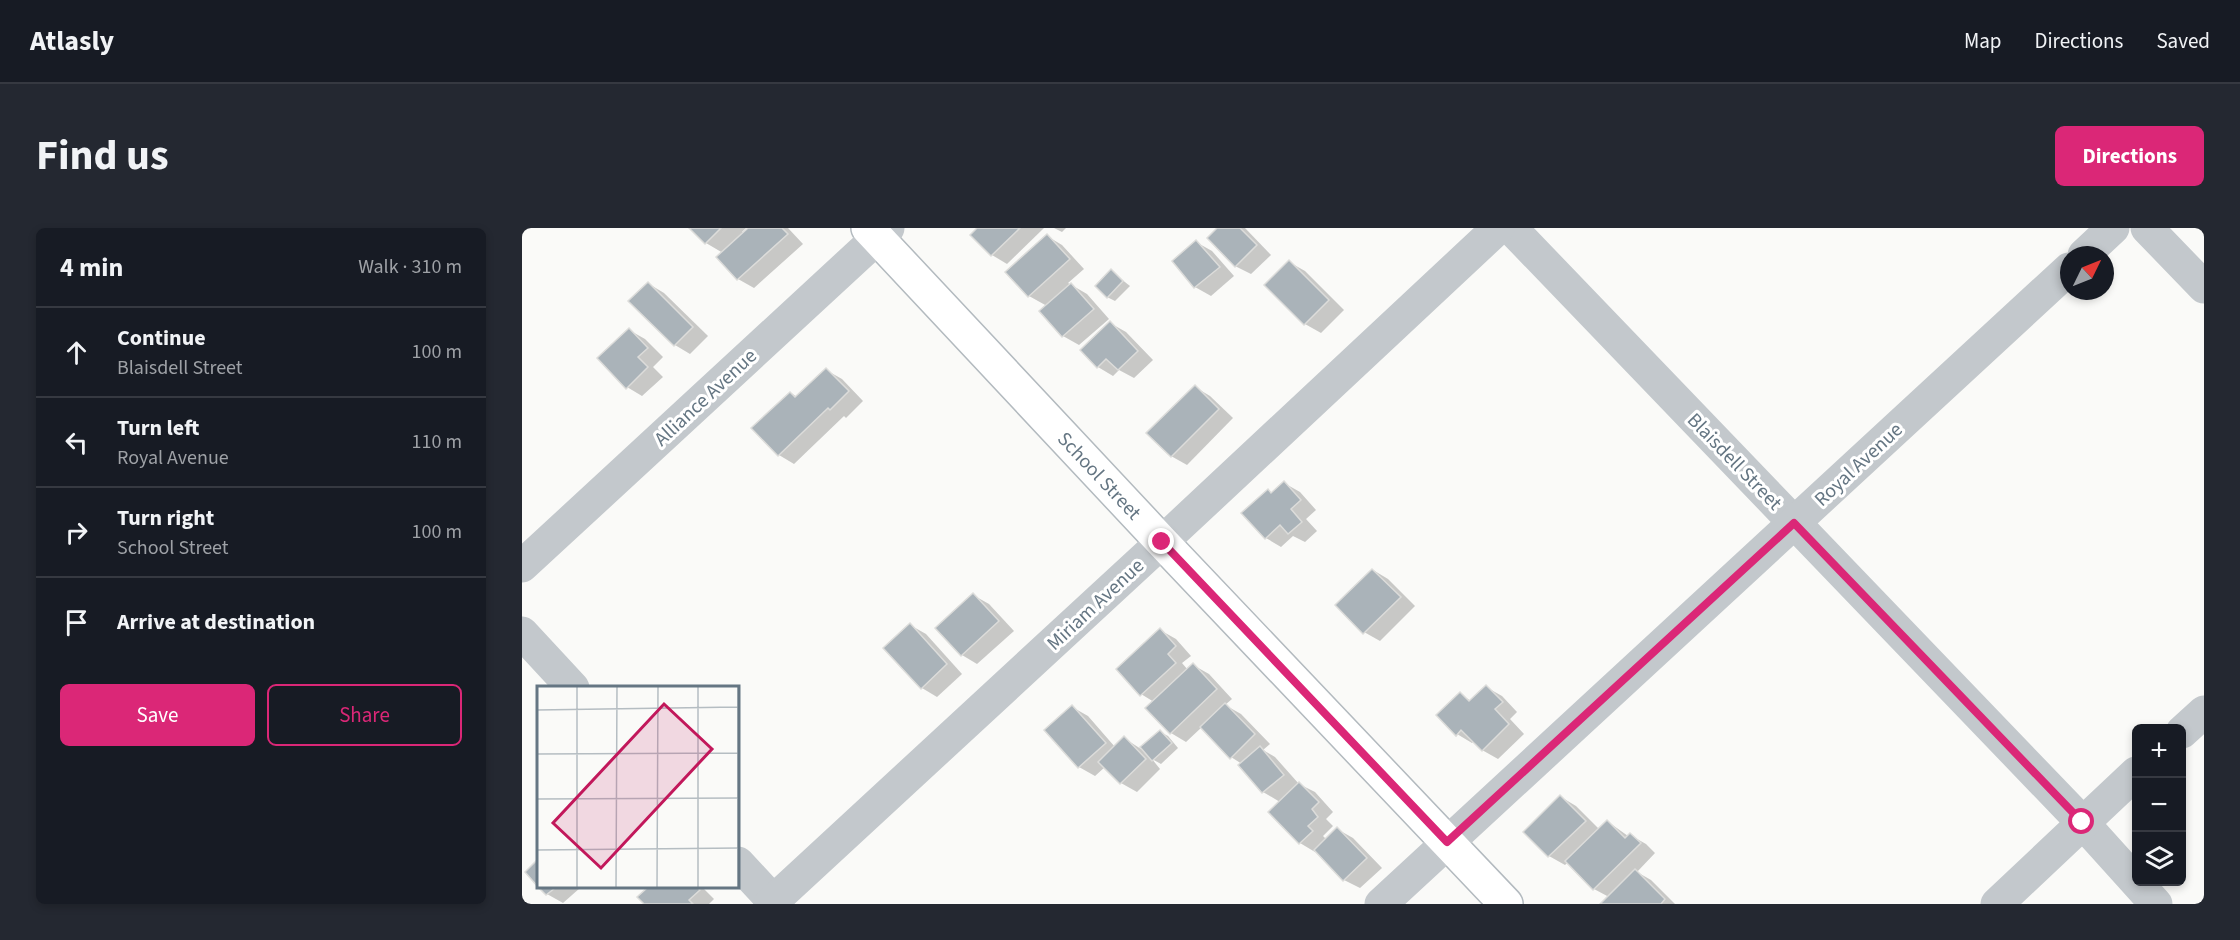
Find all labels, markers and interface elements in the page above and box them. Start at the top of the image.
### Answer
text: Atlasly [30,21,114,61]
text: Map [1964,26,2002,56]
text: Directions [2035,26,2123,56]
text: Saved [2156,26,2210,56]
text: Find us [36,126,169,186]
button: Directions [2055,126,2204,186]
north arrow [2060,246,2114,300]
text: 4 min [60,249,123,286]
text: Walk · 310 m [358,253,462,281]
text: Continue [117,322,206,354]
icon: ahead [60,336,93,369]
text: 100 m [412,338,462,366]
street label: Alliance Avenue [648,343,763,453]
text: Blaisdell Street [117,354,243,382]
street label: Blaisdell Street [1681,407,1788,517]
text: Turn left [117,412,199,444]
street label: Royal Avenue [1808,416,1909,513]
icon: left [60,426,93,459]
street label: School Street [1051,426,1148,527]
text: 110 m [412,428,462,456]
text: Royal Avenue [117,444,229,472]
text: Turn right [117,502,214,534]
icon: right [60,516,93,549]
text: 100 m [412,518,462,546]
route end [1148,528,1174,554]
text: School Street [117,534,229,562]
street label: Miriam Avenue [1041,552,1150,657]
icon: arrive [60,606,93,639]
text: Arrive at destination [117,606,315,638]
button: Save [60,684,255,746]
button: Share [267,684,462,746]
inset map [537,686,740,889]
map controls [2132,724,2186,886]
button: + [2132,724,2186,778]
button: − [2132,778,2186,832]
route start [2068,808,2094,834]
button: layers [2132,832,2186,886]

